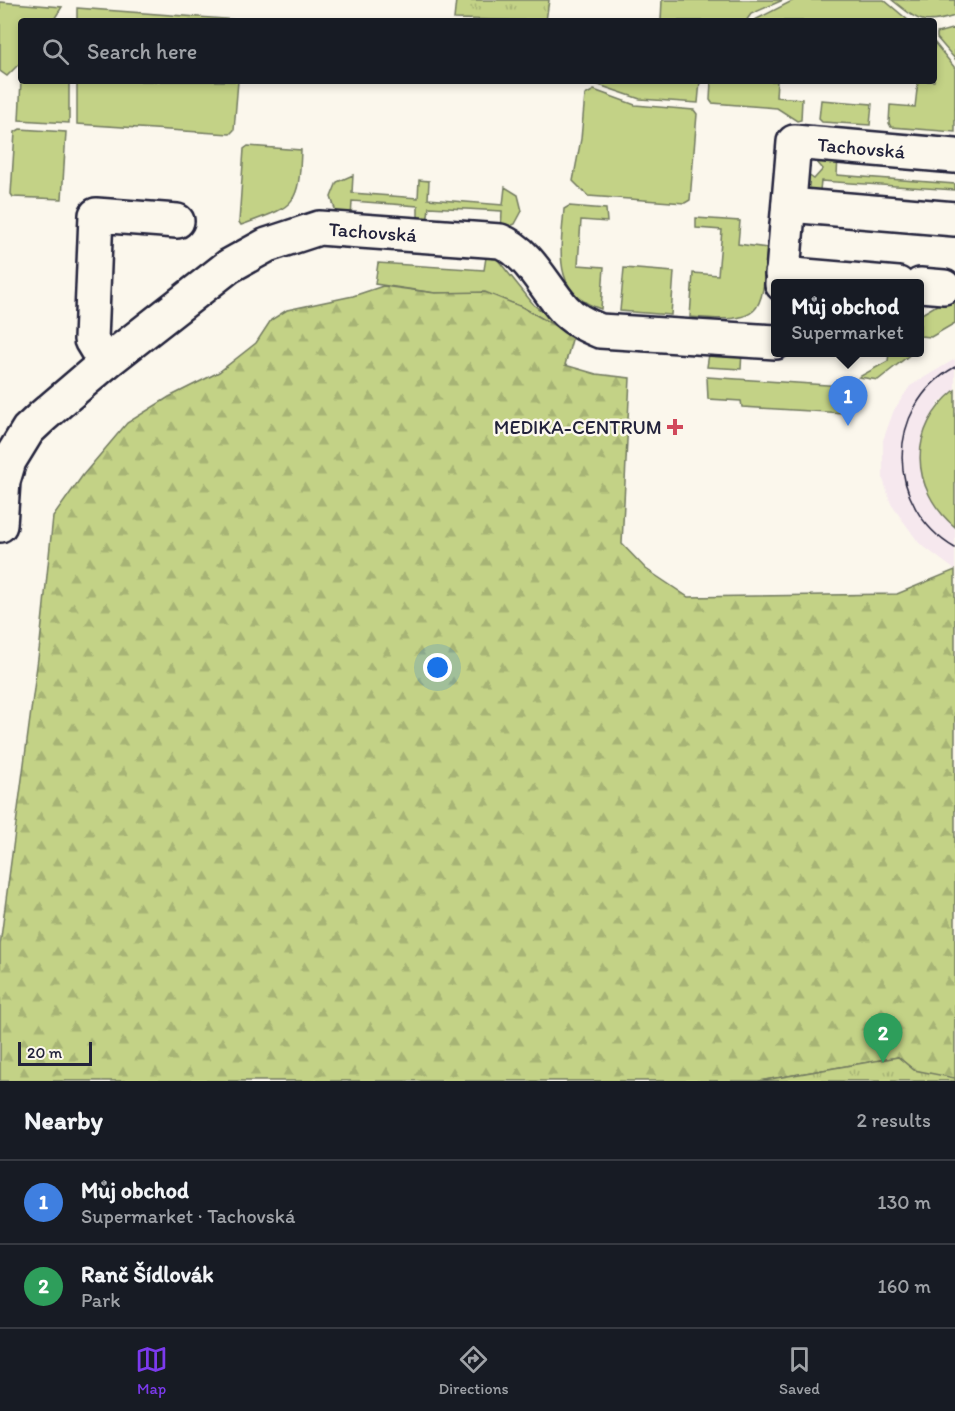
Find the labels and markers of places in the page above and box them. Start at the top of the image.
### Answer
pin: 1 [828,376,868,426]
place label: MEDIKA-CENTRUM [494,415,662,439]
marker: MEDIKA-CENTRUM [666,418,684,436]
pin: 2 [864,1014,902,1063]

